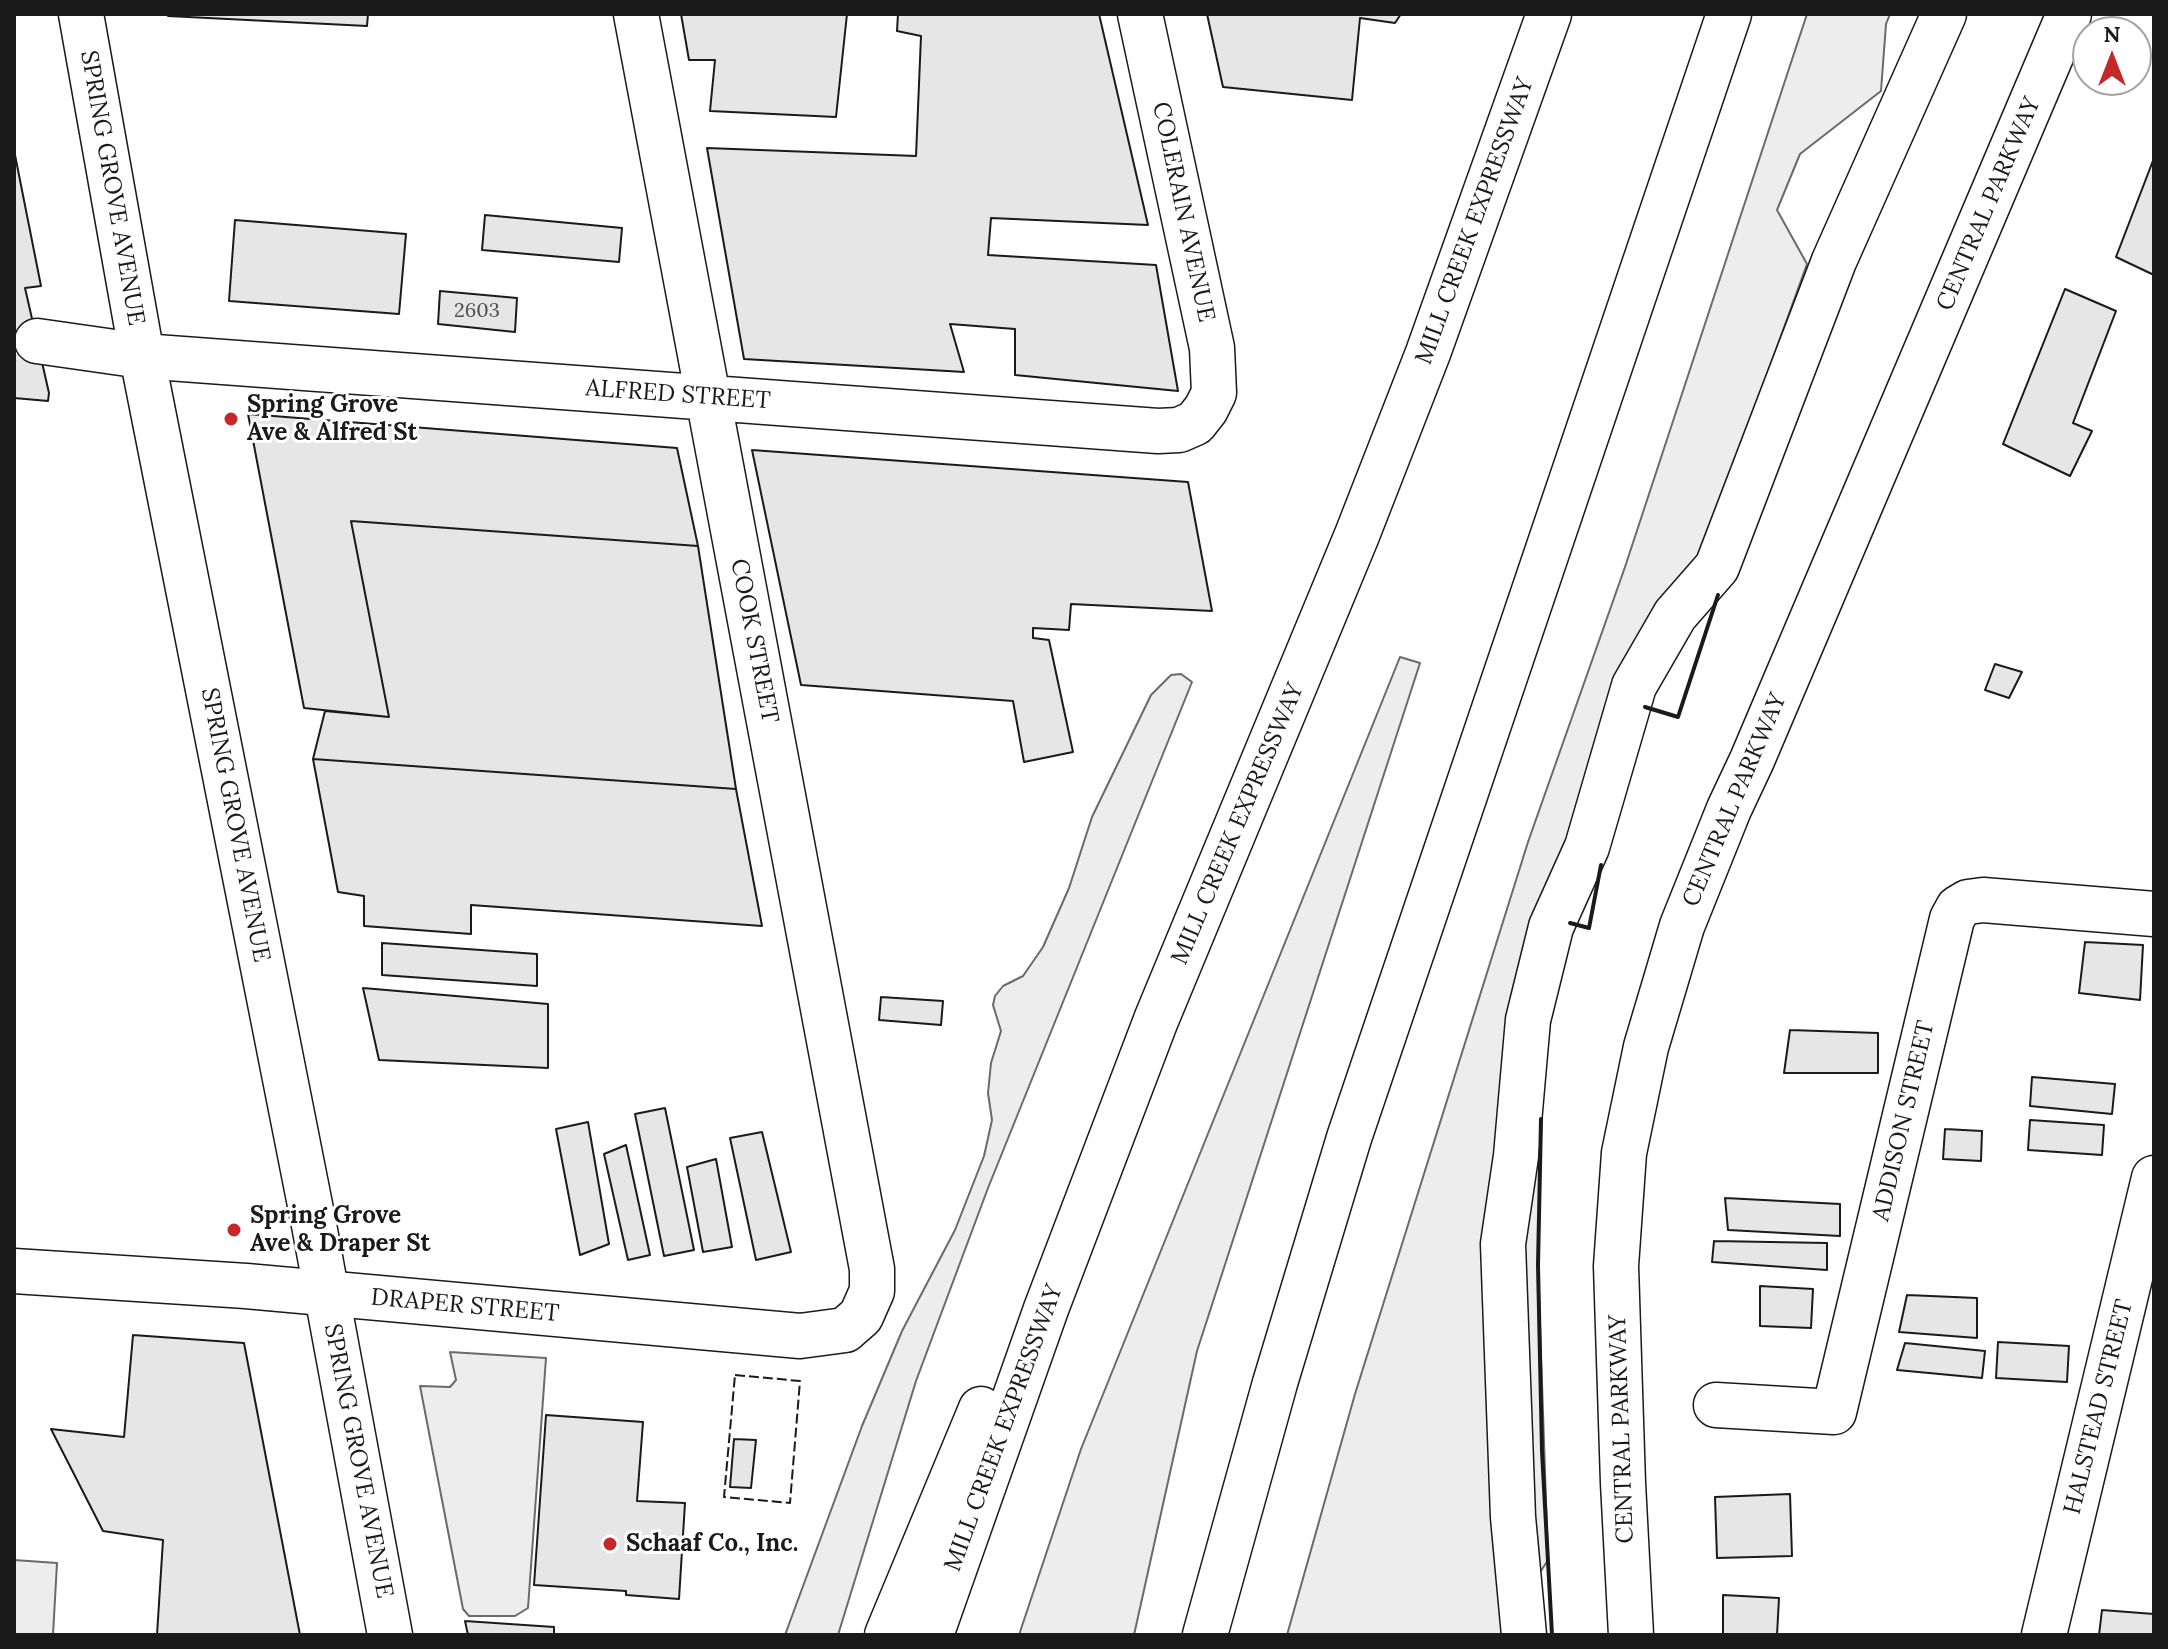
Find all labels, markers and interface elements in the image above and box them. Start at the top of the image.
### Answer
north arrow [2072,16,2152,96]
text: N [2103,20,2121,48]
street label: SPRING GROVE AVENUE [74,48,150,328]
street label: MILL CREEK EXPRESSWAY [1410,74,1540,368]
street label: CENTRAL PARKWAY [1931,93,2047,315]
street label: COLERAIN AVENUE [1146,99,1220,325]
house number: 2603 [454,299,500,323]
street label: ALFRED STREET [584,374,772,416]
place label: Spring Grove Ave & Alfred St [247,391,417,447]
marker: Spring Grove Ave & Alfred St [222,410,240,428]
street label: COOK STREET [724,556,784,726]
street label: MILL CREEK EXPRESSWAY [1166,679,1310,969]
street label: SPRING GROVE AVENUE [194,685,276,965]
street label: CENTRAL PARKWAY [1677,689,1793,911]
street label: ADDISON STREET [1867,1018,1941,1224]
place label: Spring Grove Ave & Draper St [250,1202,430,1258]
marker: Spring Grove Ave & Draper St [225,1221,243,1239]
street label: MILL CREEK EXPRESSWAY [939,1281,1069,1575]
street label: DRAPER STREET [370,1283,560,1329]
street label: HALSTEAD STREET [2058,1297,2140,1517]
street label: CENTRAL PARKWAY [1604,1314,1640,1544]
street label: SPRING GROVE AVENUE [317,1321,399,1601]
place label: Schaaf Co., Inc. [626,1530,798,1558]
marker: Schaaf Co., Inc. [601,1535,619,1553]

